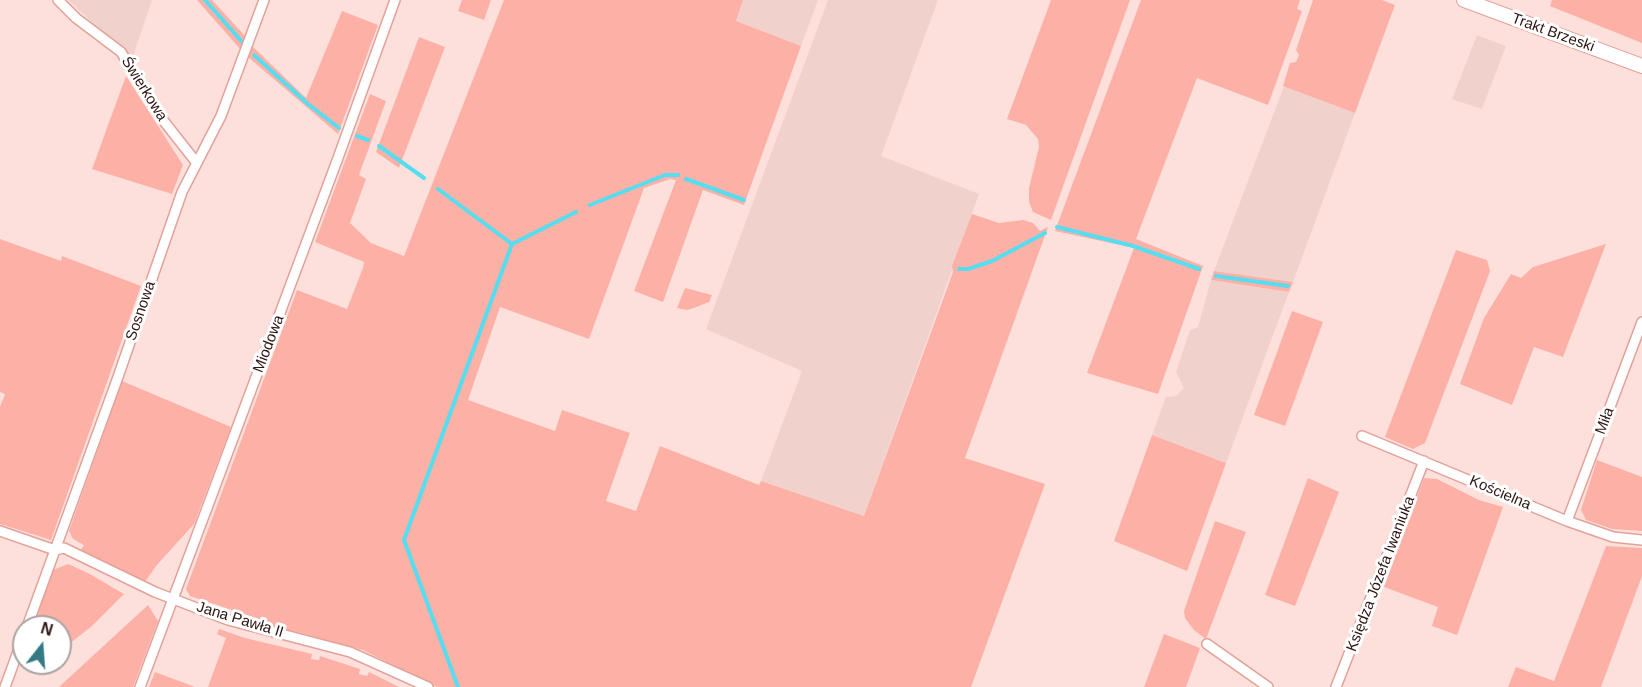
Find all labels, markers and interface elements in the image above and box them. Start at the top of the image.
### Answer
street label: Trakt Brzeski [1509,10,1597,56]
street label: Świerkowa [117,53,171,125]
street label: Sosnowa [122,279,160,343]
street label: Miodowa [250,313,288,375]
street label: Miła [1592,405,1618,437]
street label: Kościelna [1467,472,1533,514]
street label: Księdza Józefa Iwaniuka [1343,494,1419,654]
street label: Jana Pawła II [194,598,286,642]
north arrow [12,615,72,675]
text: N [39,619,55,639]

